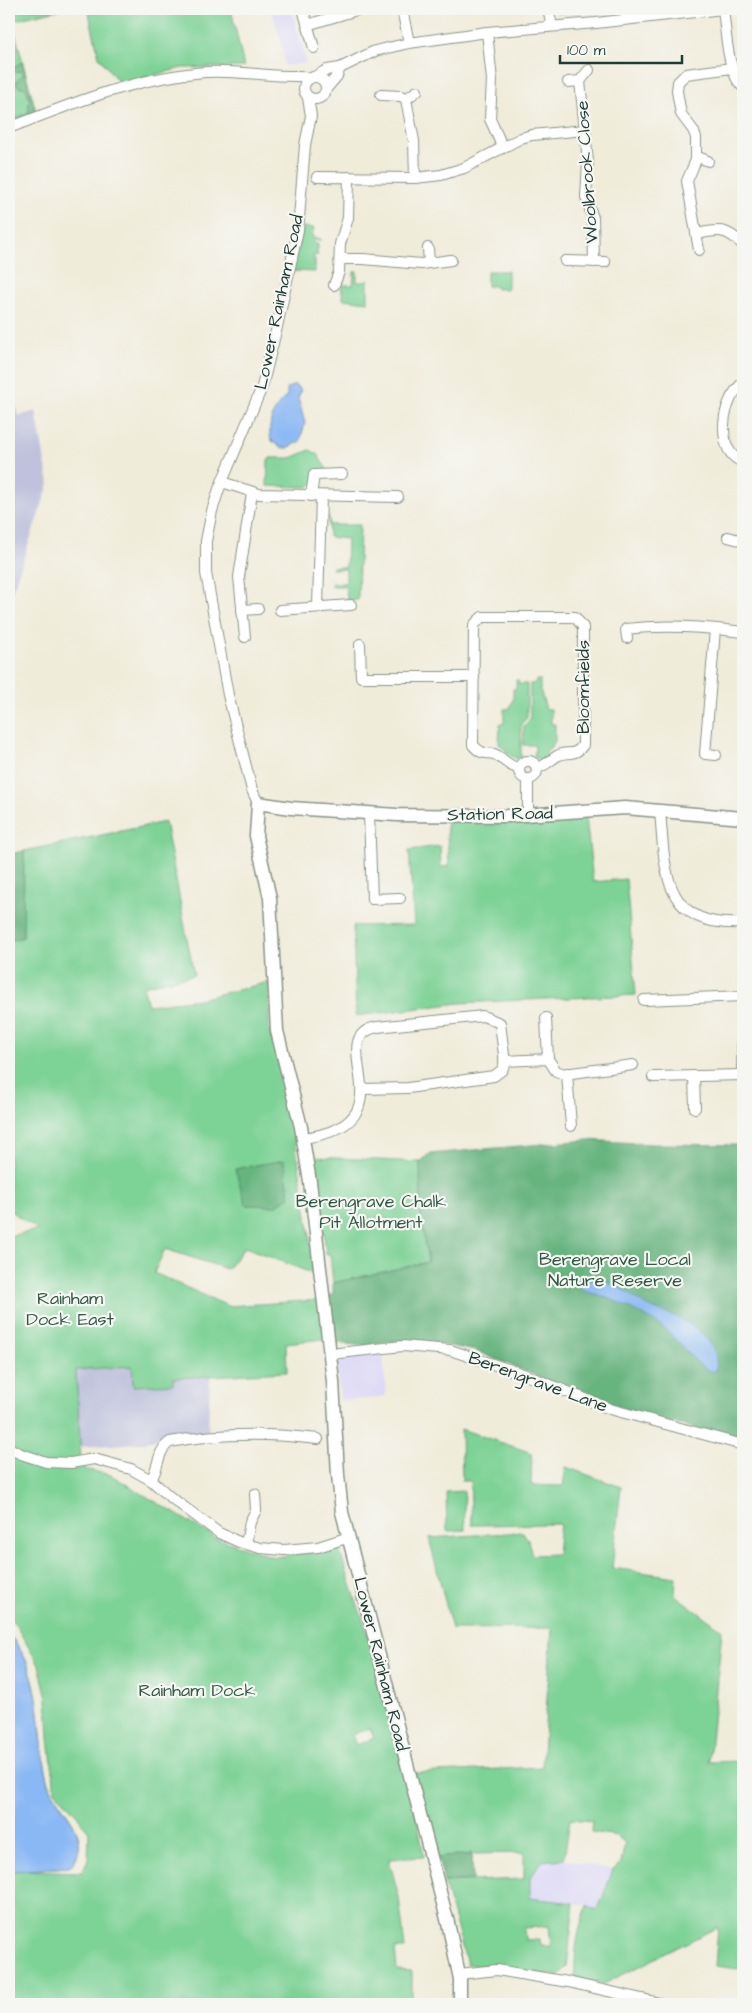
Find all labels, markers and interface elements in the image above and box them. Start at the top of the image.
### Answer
scale bar [560,32,682,64]
text: 100 m [567,40,606,61]
street label: Woolbrook Close [570,100,604,244]
street label: Lower Rainham Road [248,212,310,392]
street label: Bloomfields [571,640,596,734]
street label: Station Road [447,801,553,827]
park label: Berengrave Chalk Pit Allotment [296,1189,446,1235]
park label: Berengrave Local Nature Reserve [539,1247,691,1293]
park label: Rainham Dock East [26,1286,115,1332]
street label: Berengrave Lane [465,1345,611,1420]
street label: Lower Rainham Road [347,1574,415,1754]
park label: Rainham Dock [138,1678,256,1703]

